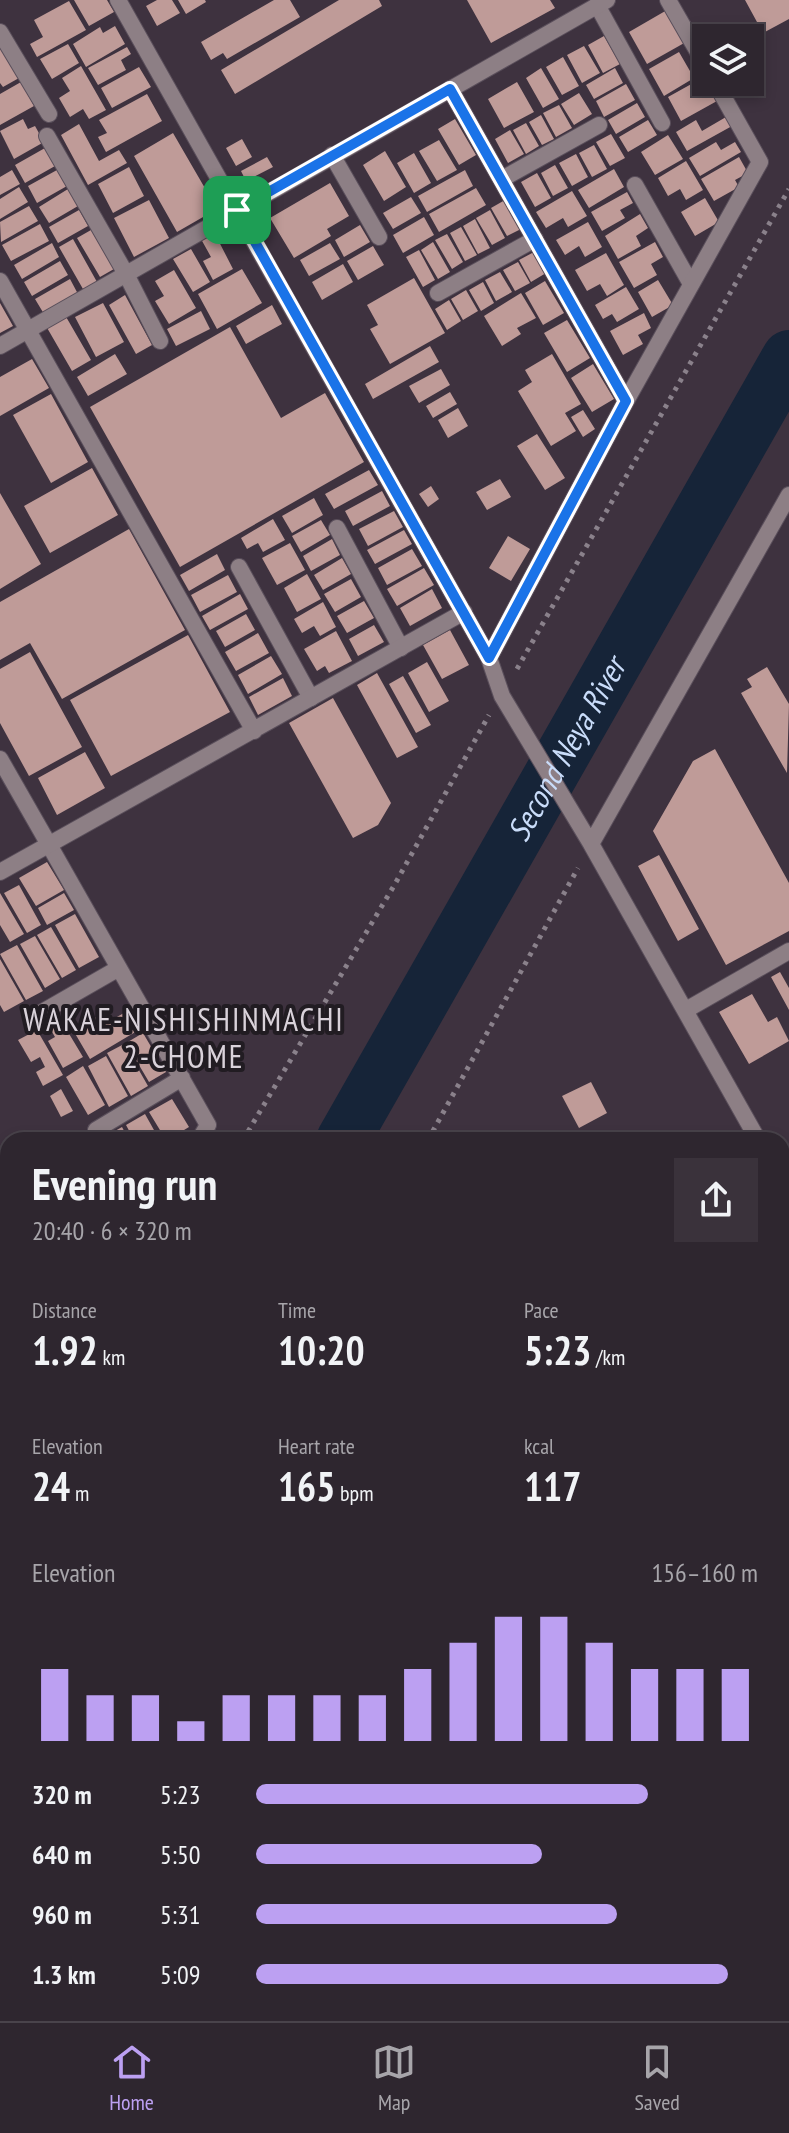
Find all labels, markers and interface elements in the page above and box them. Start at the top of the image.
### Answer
map controls [692,24,764,96]
button: layers [692,24,764,96]
pin [203,176,271,244]
icon: arrive [215,188,259,232]
water label: Second Neya River [497,646,637,848]
district label: WAKAE-NISHISHINMACHI 2-CHOME [23,998,345,1077]
text: Evening run [32,1155,217,1212]
button: share [674,1158,758,1242]
text: 20:40 · 6 × 320 m [32,1214,192,1247]
text: Distance [32,1296,97,1324]
text: Time [278,1296,316,1324]
text: Pace [524,1296,559,1324]
text: 1.92 [32,1324,98,1376]
text: 10:20 [278,1324,365,1376]
text: 5:23 [524,1324,591,1376]
text: km [98,1343,125,1371]
text: /km [591,1343,625,1371]
text: Elevation [32,1432,103,1460]
text: Heart rate [278,1432,355,1460]
text: kcal [524,1432,554,1460]
text: 24 [32,1460,70,1512]
text: 165 [278,1460,335,1512]
text: 117 [524,1460,581,1512]
text: m [70,1479,89,1507]
text: bpm [335,1479,373,1507]
text: Elevation [32,1556,115,1589]
text: 156–160 m [652,1556,758,1589]
text: 320 m [32,1778,92,1811]
text: 5:23 [160,1778,200,1811]
text: 640 m [32,1838,92,1871]
text: 5:50 [160,1838,200,1871]
text: 960 m [32,1898,92,1931]
text: 5:31 [160,1898,200,1931]
text: 1.3 km [32,1958,96,1991]
text: 5:09 [160,1958,200,1991]
tab: Home [109,2040,154,2116]
tab: Map [372,2040,416,2116]
tab: Saved [634,2040,680,2116]

